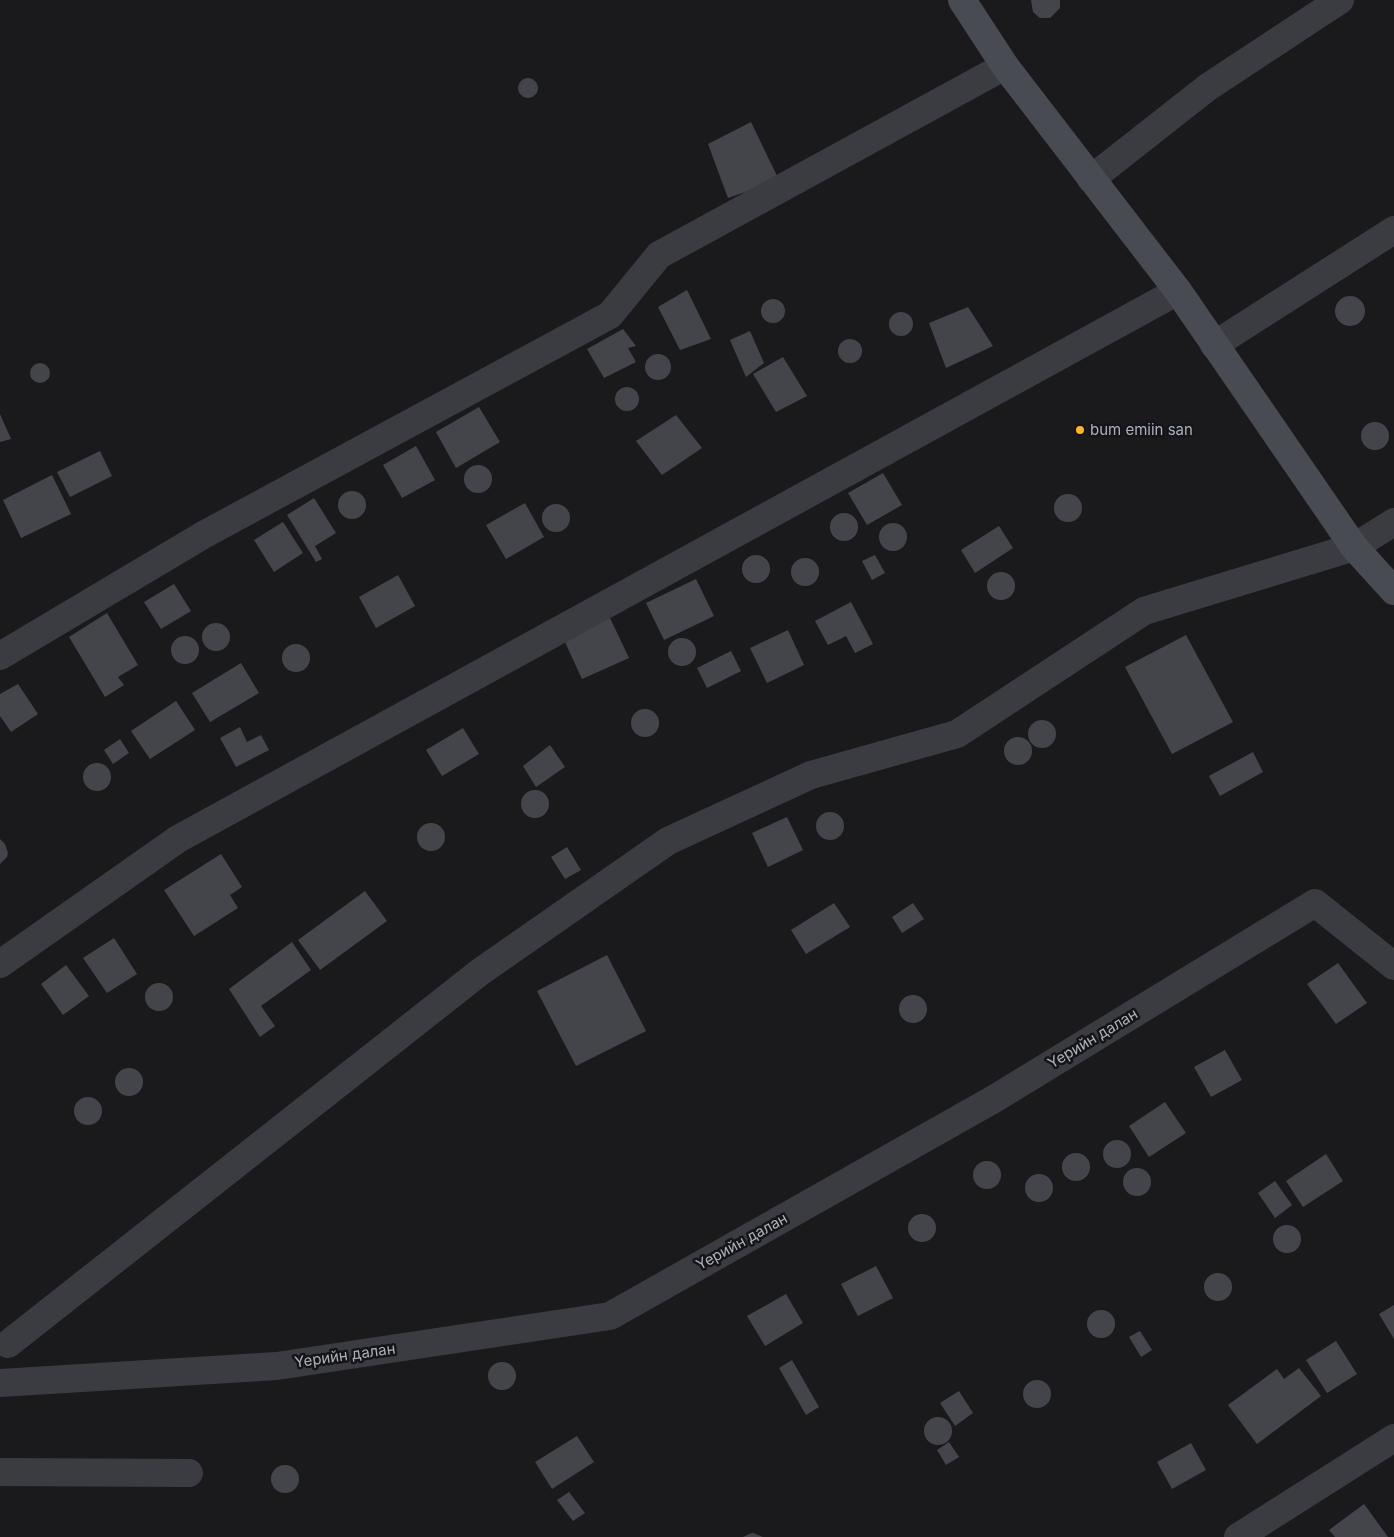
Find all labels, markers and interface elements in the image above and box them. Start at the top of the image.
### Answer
place label: bum emiin san [1090,421,1193,439]
marker: bum emiin san [1074,424,1086,436]
street label: Үерийн далан [1045,1005,1141,1073]
street label: Үерийн далан [693,1210,791,1274]
street label: Үерийн далан [293,1340,397,1372]

